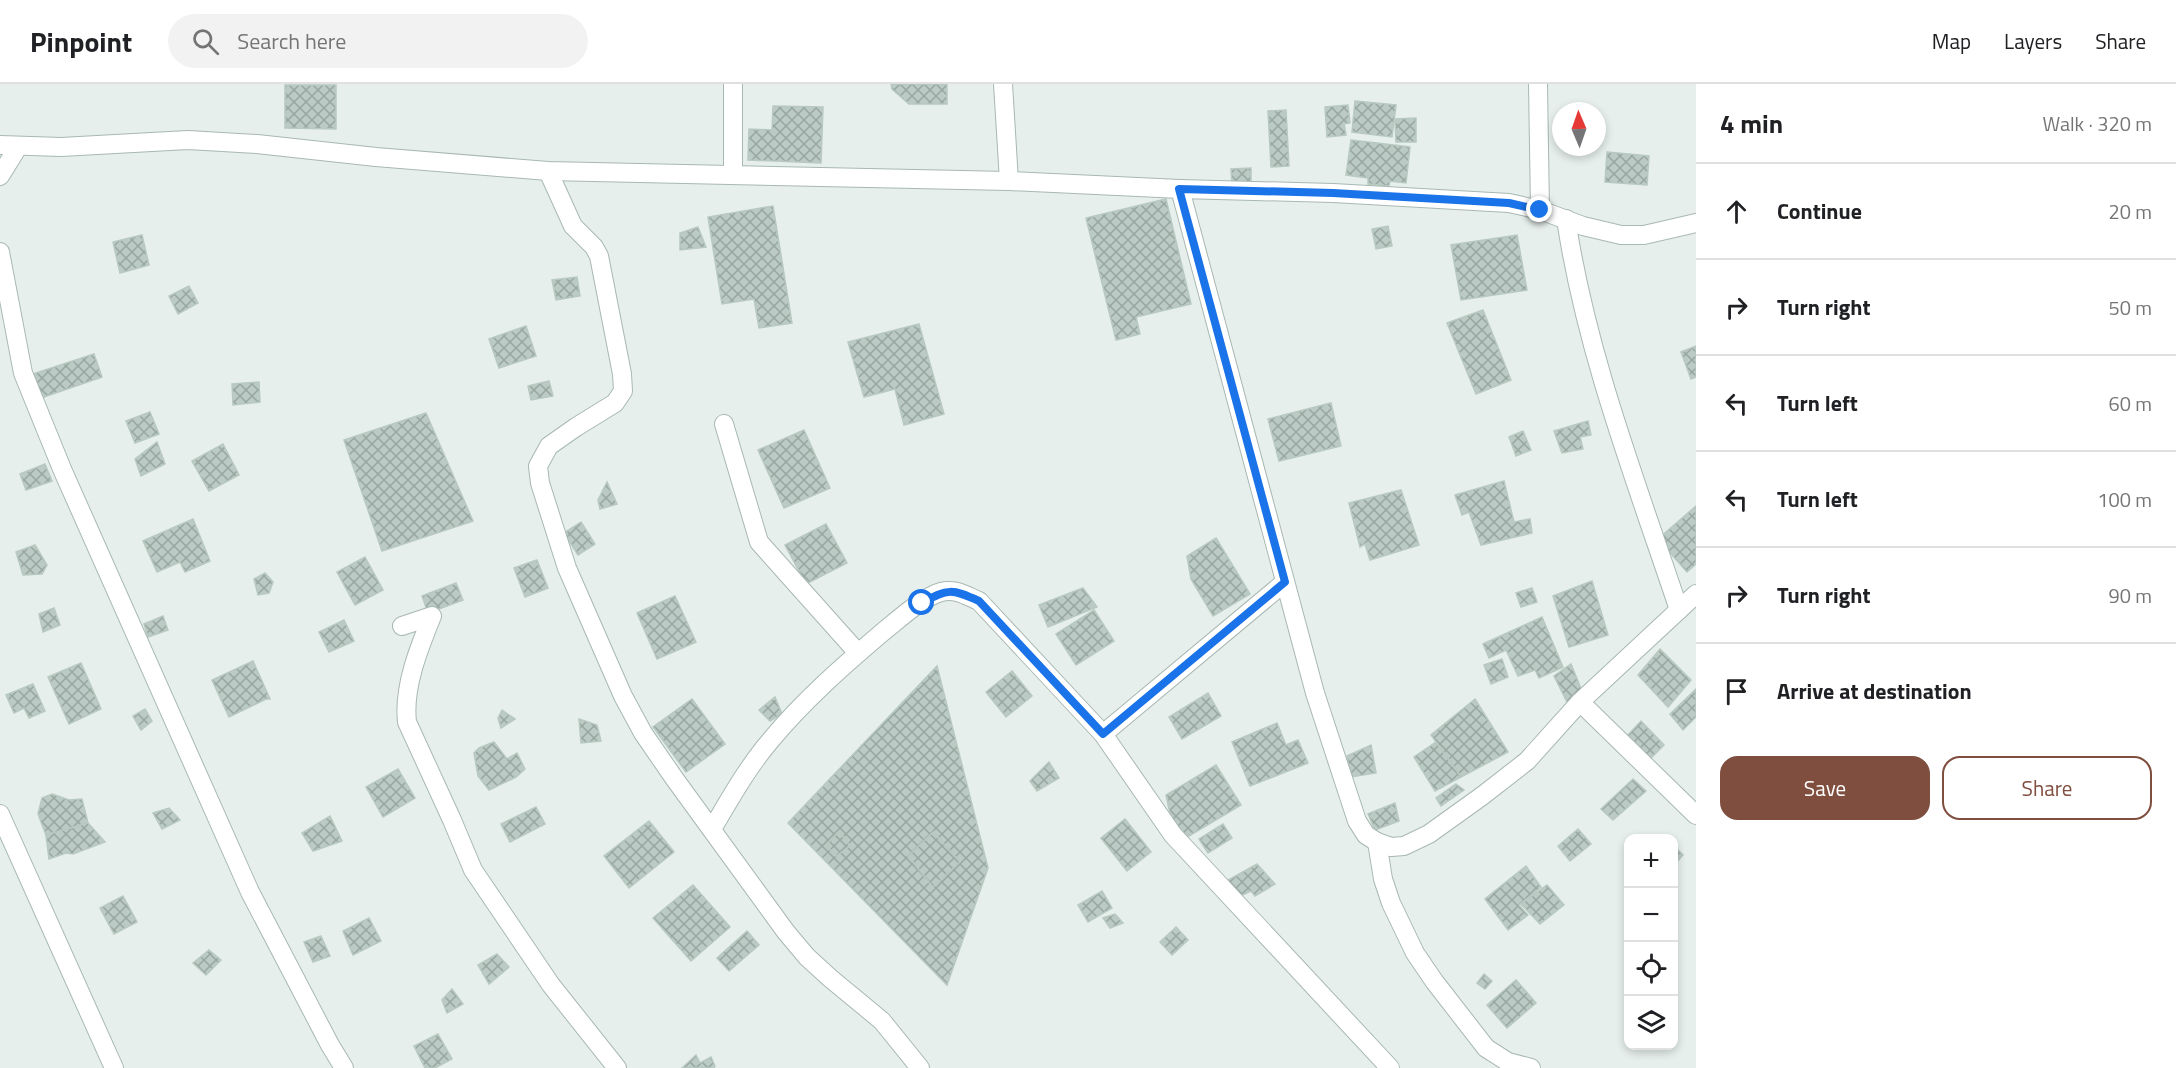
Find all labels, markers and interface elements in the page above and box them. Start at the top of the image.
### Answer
search box [168,14,588,68]
text: Pinpoint [30,20,132,63]
text: Search here [237,24,346,58]
icon: search [189,25,222,58]
text: Map [1932,25,1971,57]
text: Layers [2004,25,2062,57]
text: Share [2095,25,2146,57]
north arrow [1552,102,1606,156]
text: 4 min [1720,104,1783,143]
text: Walk · 320 m [2043,108,2152,139]
text: Continue [1777,194,1862,228]
icon: ahead [1720,195,1753,228]
route end [1526,196,1552,222]
text: 20 m [2108,196,2152,227]
text: Turn right [1777,290,1871,324]
icon: right [1720,291,1753,324]
text: 50 m [2108,292,2152,323]
text: Turn left [1777,386,1858,420]
icon: left [1720,387,1753,420]
text: 60 m [2108,388,2152,419]
text: Turn left [1777,482,1858,516]
icon: left [1720,483,1753,516]
text: 100 m [2097,484,2152,515]
text: Turn right [1777,578,1871,612]
icon: right [1720,579,1753,612]
text: 90 m [2108,580,2152,611]
route start [908,589,934,615]
text: Arrive at destination [1777,674,1972,708]
icon: arrive [1720,675,1753,708]
button: Save [1720,756,1930,820]
button: Share [1942,756,2152,820]
map controls [1624,834,1678,1050]
button: + [1624,834,1678,888]
button: − [1624,888,1678,942]
button: locate [1624,942,1678,996]
button: layers [1624,996,1678,1050]

